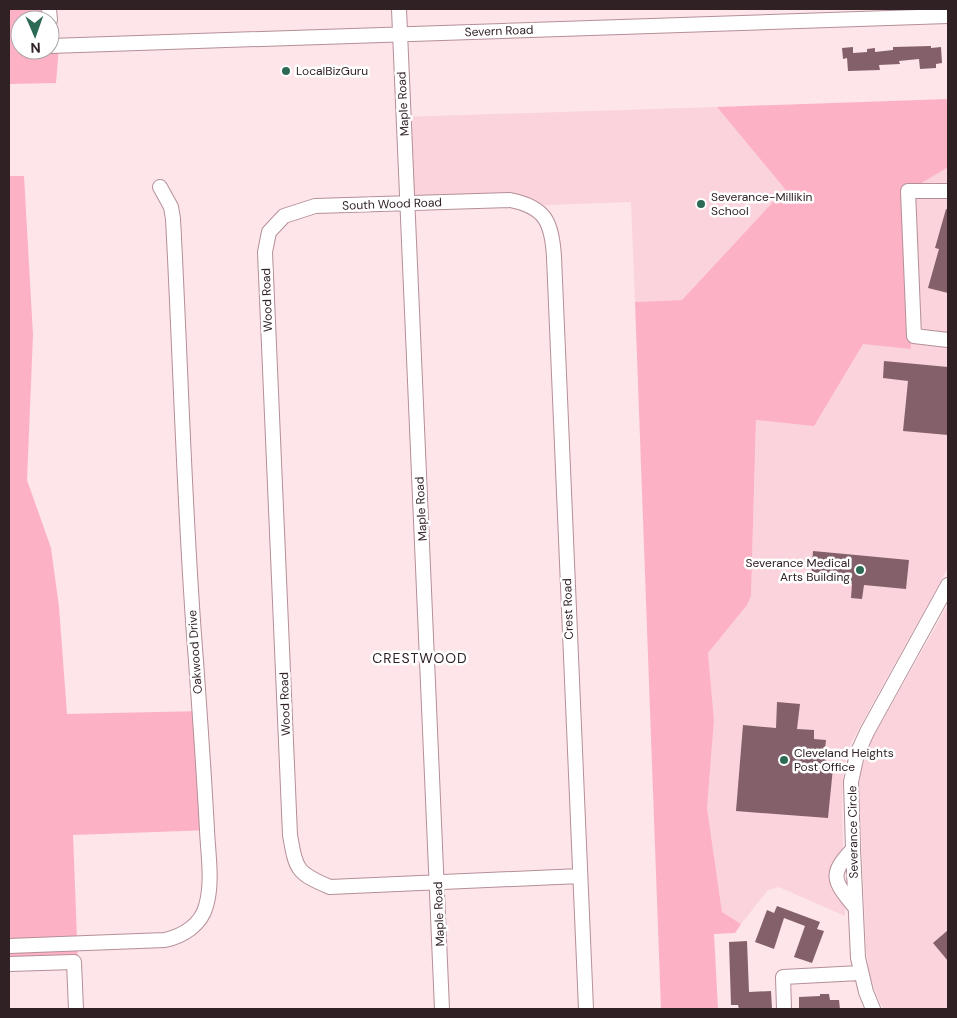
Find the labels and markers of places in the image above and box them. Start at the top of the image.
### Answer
place label: LocalBizGuru [296,63,368,79]
marker: LocalBizGuru [280,65,292,77]
place label: Severance-Millikin School [711,189,813,219]
marker: Severance-Millikin School [695,198,707,210]
place label: Severance Medical Arts Building [746,555,850,585]
marker: Severance Medical Arts Building [854,564,866,576]
place label: Cleveland Heights Post Office [794,745,894,775]
marker: Cleveland Heights Post Office [778,754,790,766]

